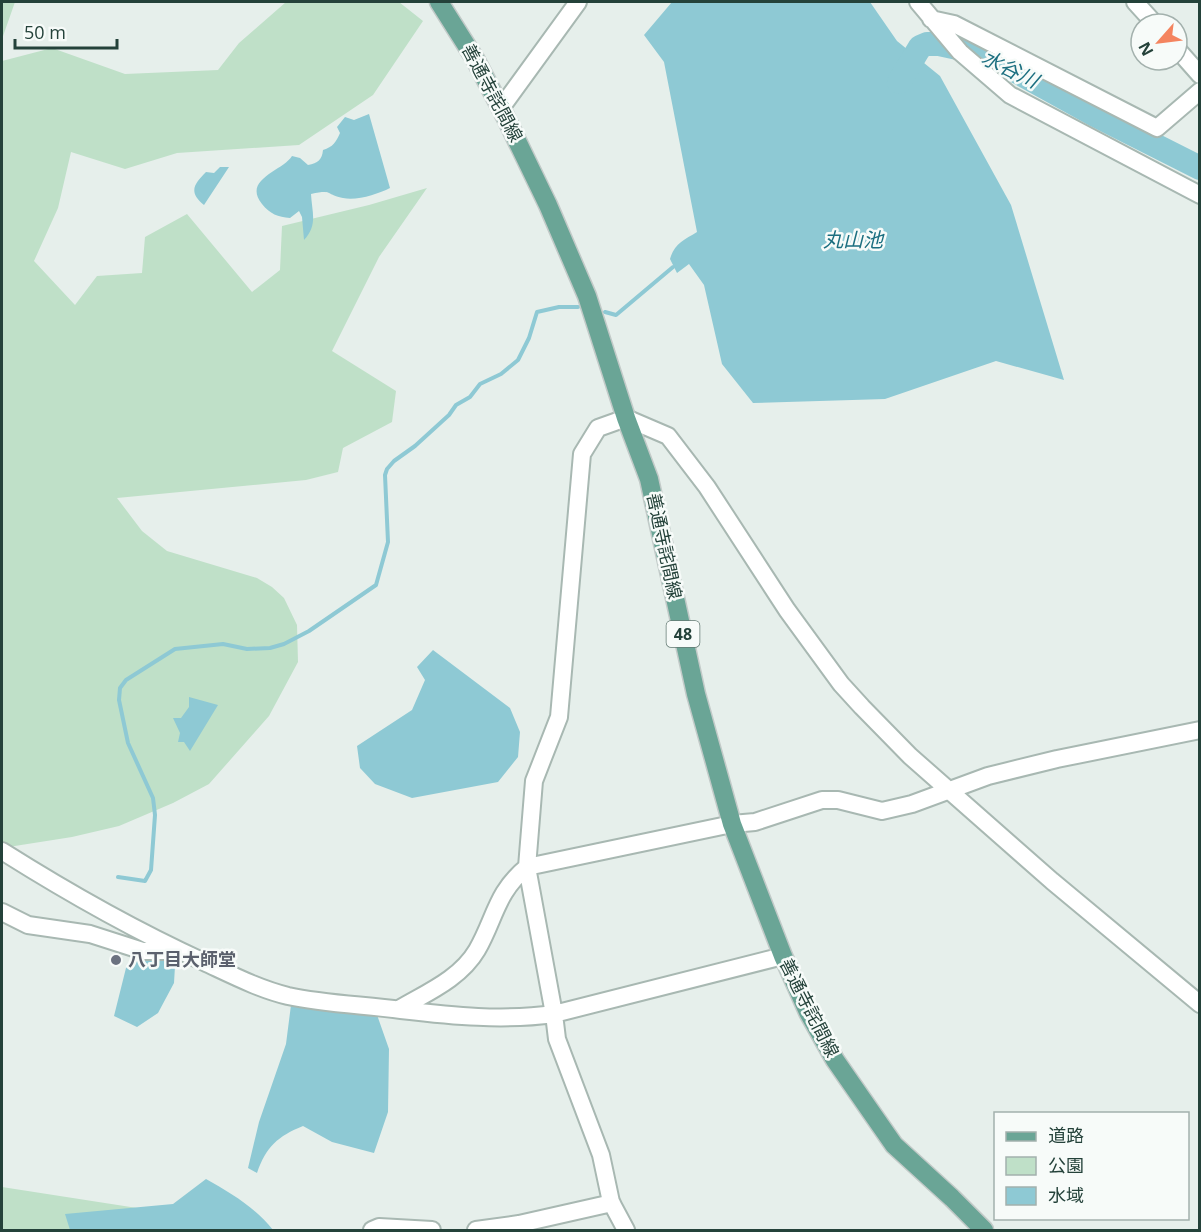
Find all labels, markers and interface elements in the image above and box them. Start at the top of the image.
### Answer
scale bar [15,12,117,50]
north arrow [1129,12,1189,72]
text: 50 m [24,20,66,44]
text: N [1133,38,1159,60]
street label: 善通寺詫間線 [457,39,529,146]
water label: 水谷川 [977,43,1045,95]
water label: 丸山池 [823,226,885,253]
street label: 善通寺詫間線 [642,490,688,601]
road number: 48 [666,621,700,647]
place label: 八丁目大師堂 [128,947,236,971]
marker: 八丁目大師堂 [109,953,123,967]
street label: 善通寺詫間線 [775,954,845,1061]
legend [994,1112,1189,1220]
text: 道路 [1048,1123,1084,1147]
text: 公園 [1048,1153,1084,1177]
text: 水域 [1048,1183,1084,1207]

